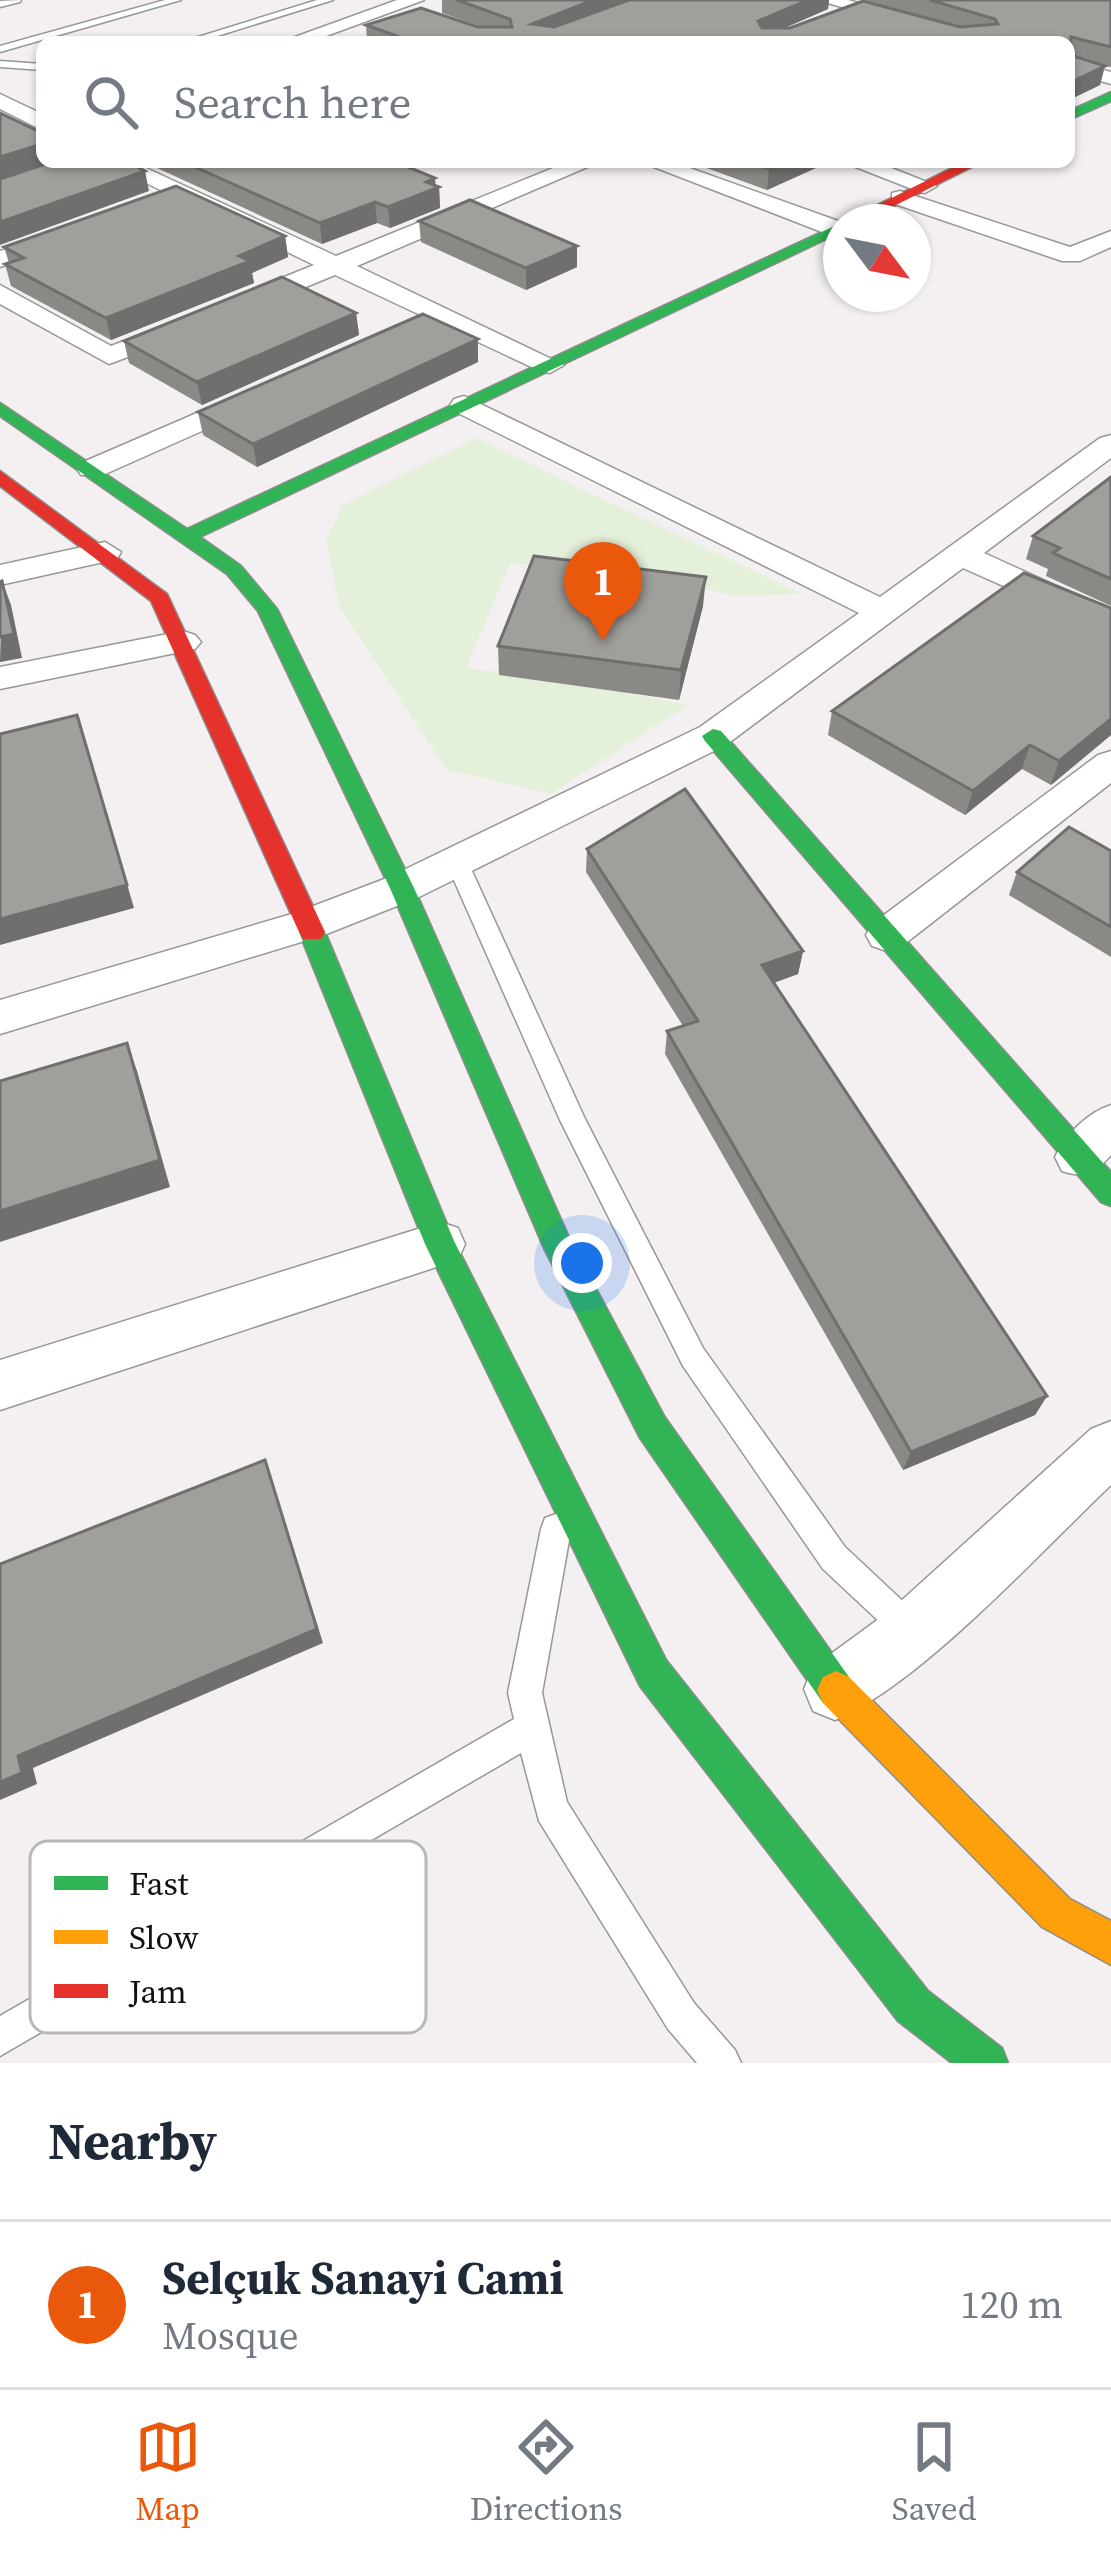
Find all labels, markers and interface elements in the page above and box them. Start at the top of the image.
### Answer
search box [36,36,1075,168]
icon: search [78,69,144,135]
text: Search here [174,71,411,133]
north arrow [823,204,931,312]
pin: 1 [564,542,642,641]
your location [552,1233,612,1293]
legend [30,1841,426,2033]
text: Fast [129,1861,189,1906]
text: Slow [129,1915,199,1960]
text: Jam [128,1969,187,2014]
text: Nearby [48,2106,217,2176]
text: Selçuk Sanayi Cami [162,2247,564,2309]
text: 1 [76,2278,98,2331]
text: 120 m [960,2278,1063,2331]
text: Mosque [162,2309,299,2362]
tab: Map [135,2414,201,2531]
tab: Directions [470,2414,623,2531]
tab: Saved [892,2414,976,2531]

